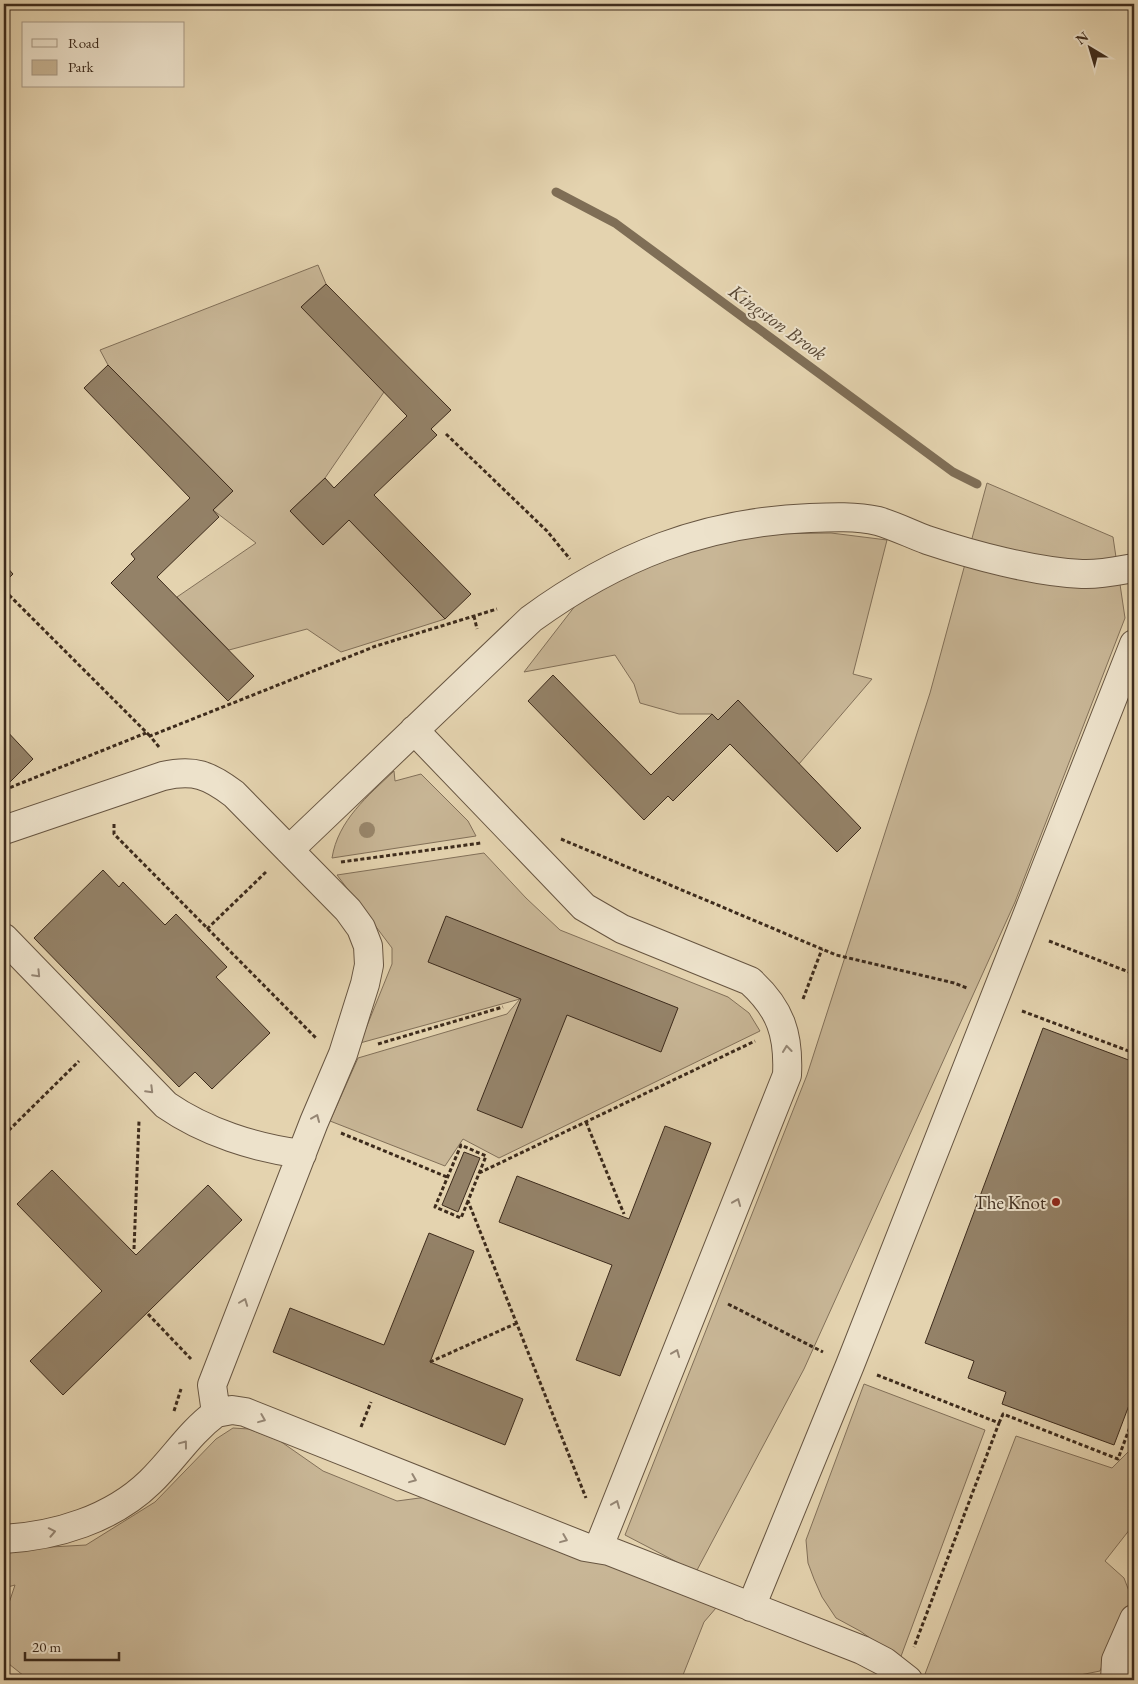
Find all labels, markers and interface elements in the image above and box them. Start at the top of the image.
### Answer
legend [22,22,185,88]
north arrow [1066,22,1116,72]
text: N [1072,27,1093,48]
text: Road [68,33,100,52]
text: Park [68,57,95,76]
water label: Kingston Brook [723,277,832,366]
one-way arrow [31,968,40,977]
one-way arrow [782,1045,793,1053]
one-way arrow [144,1084,153,1093]
one-way arrow [310,1114,320,1123]
place label: The Knot [974,1190,1046,1215]
marker: The Knot [1050,1196,1062,1208]
one-way arrow [730,1198,741,1207]
one-way arrow [238,1298,248,1307]
one-way arrow [670,1349,680,1358]
one-way arrow [257,1413,266,1423]
one-way arrow [178,1441,186,1450]
one-way arrow [408,1472,417,1483]
one-way arrow [610,1500,620,1508]
one-way arrow [47,1527,56,1537]
one-way arrow [559,1532,568,1543]
scale bar [25,1629,119,1661]
text: 20 m [32,1637,61,1656]

